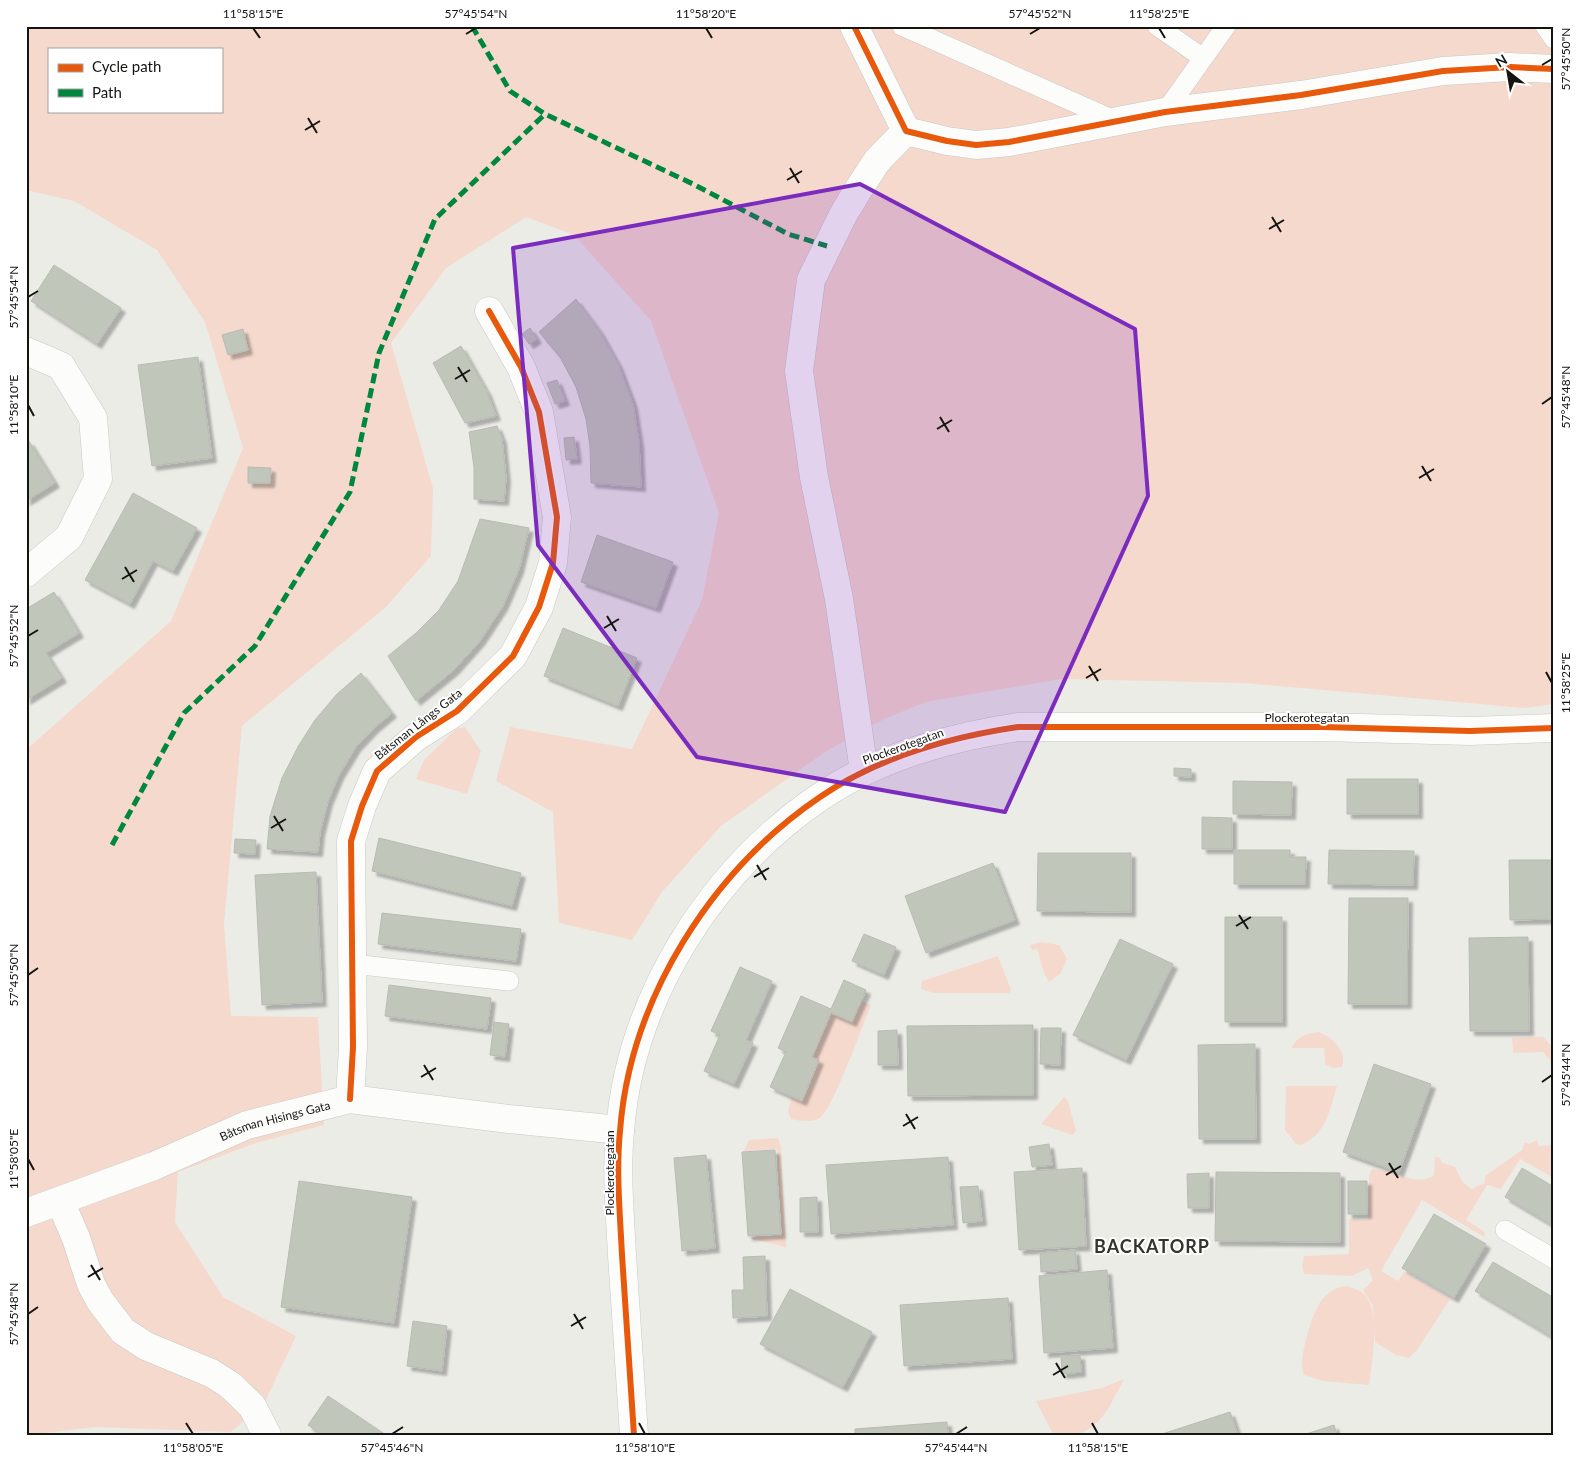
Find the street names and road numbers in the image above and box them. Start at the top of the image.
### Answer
street label: Båtsman Långs Gata [371,685,465,763]
street label: Plockerotegatan [1264,710,1350,725]
street label: Plockerotegatan [860,724,946,768]
street label: Båtsman Hisings Gata [217,1097,332,1144]
street label: Plockerotegatan [602,1130,617,1216]

